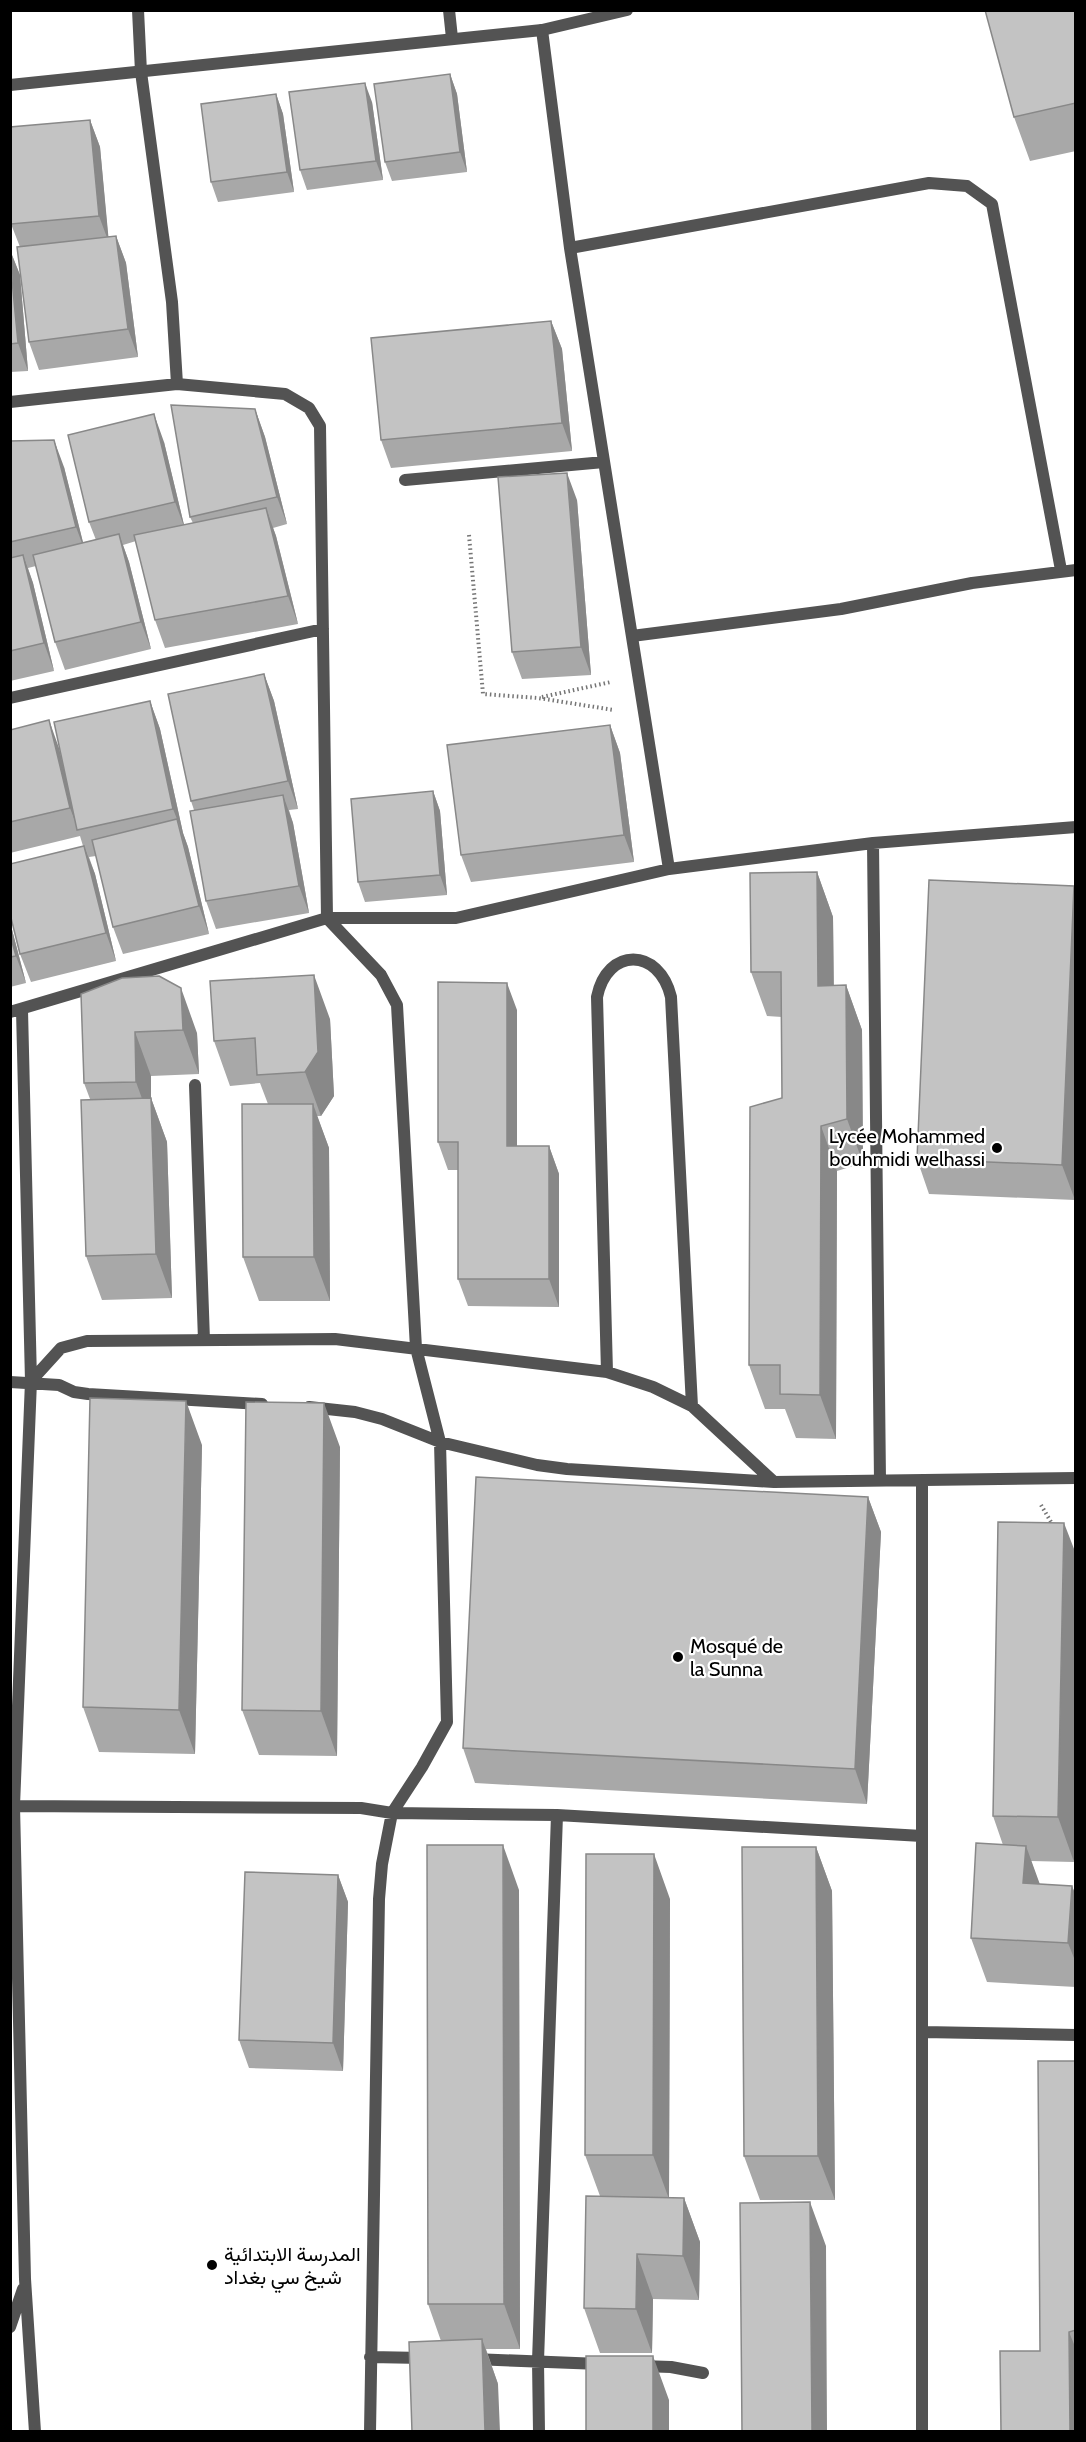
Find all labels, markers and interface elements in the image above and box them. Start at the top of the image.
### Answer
place label: Lycée Mohammed bouhmidi welhassi [829,1124,985,1171]
marker: Lycée Mohammed bouhmidi welhassi [990,1141,1004,1155]
place label: Mosqué de la Sunna [690,1634,783,1681]
marker: Mosqué de la Sunna [671,1650,685,1664]
place label: المدرسة الابتدائية شيخ سي بغداد [224,2242,361,2294]
marker: المدرسة الابتدائية شيخ سي بغداد [205,2258,219,2272]

